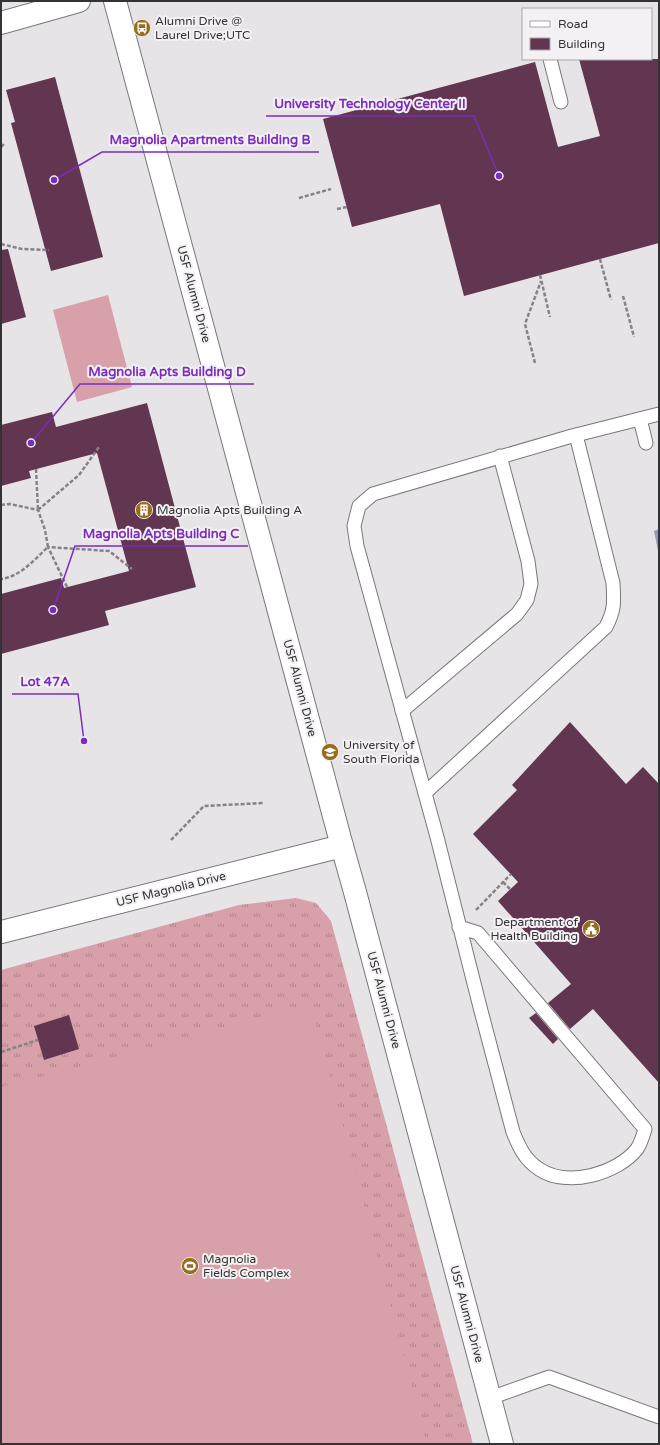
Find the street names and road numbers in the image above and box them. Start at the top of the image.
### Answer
street label: USF Alumni Drive [174,244,214,344]
street label: USF Alumni Drive [280,638,320,738]
street label: USF Magnolia Drive [115,869,228,909]
street label: USF Alumni Drive [364,950,404,1050]
street label: USF Alumni Drive [447,1264,487,1364]

